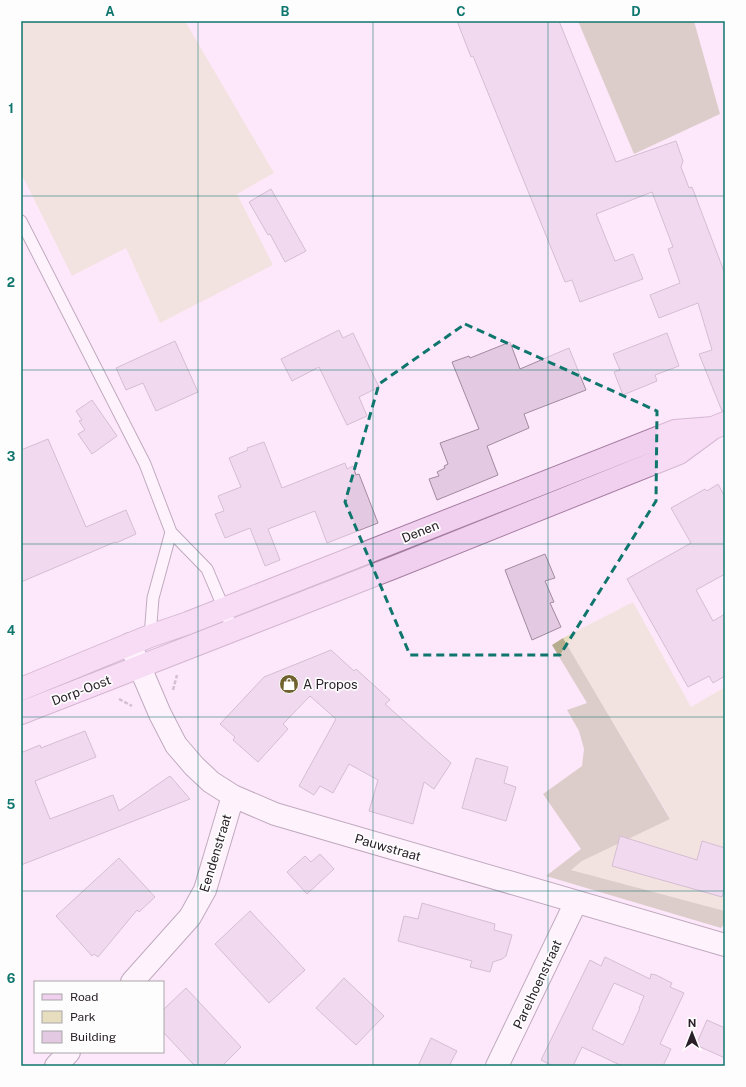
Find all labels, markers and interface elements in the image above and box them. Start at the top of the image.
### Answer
text: A [105,4,115,19]
text: B [281,4,290,19]
text: C [456,4,466,19]
text: D [631,4,641,19]
text: 1 [8,101,14,116]
text: 2 [7,275,15,290]
text: 3 [7,449,16,464]
street label: Denen [399,517,441,546]
text: 4 [7,623,16,638]
street label: Dorp-Oost [49,672,113,709]
shop icon: A Propos [278,673,300,695]
place label: A Propos [303,677,358,692]
text: 5 [7,797,16,812]
street label: Eendenstraat [196,812,234,894]
street label: Pauwstraat [353,831,423,864]
street label: Parelhoenstraat [510,937,565,1031]
text: 6 [7,971,16,986]
legend [34,981,164,1053]
text: Road [70,990,98,1004]
text: Park [70,1010,96,1024]
north arrow [672,1013,712,1053]
text: N [688,1017,696,1029]
text: Building [70,1030,116,1044]

